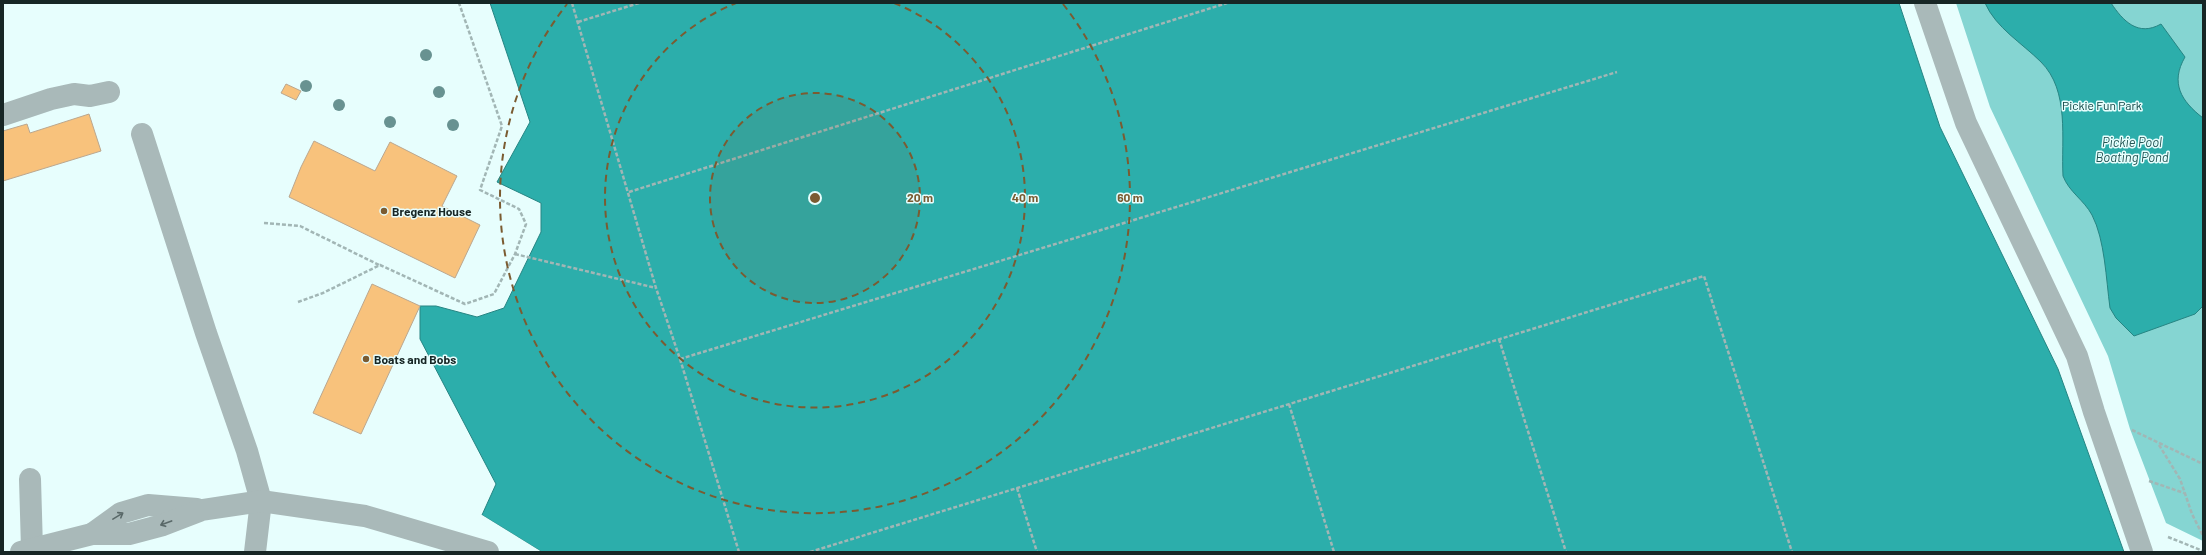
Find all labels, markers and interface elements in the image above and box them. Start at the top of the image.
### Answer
park label: Pickie Fun Park [2062,98,2142,112]
water label: Pickie Pool Boating Pond [2095,134,2169,165]
text: 20 m [907,190,933,204]
text: 40 m [1012,190,1038,204]
text: 60 m [1117,190,1143,204]
centre of rings [808,191,822,205]
place label: Bregenz House [392,204,472,218]
marker: Bregenz House [379,206,389,216]
place label: Boats and Bobs [374,352,456,366]
marker: Boats and Bobs [361,354,371,364]
one-way arrow [112,511,124,519]
one-way arrow [161,520,173,528]

